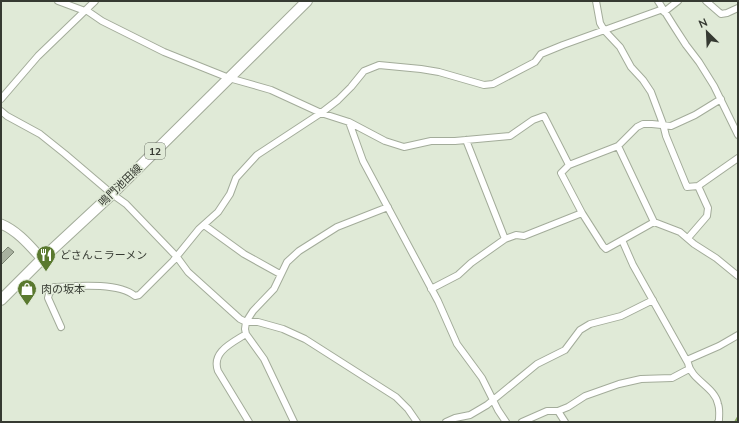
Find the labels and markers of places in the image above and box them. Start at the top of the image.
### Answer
restaurant icon: どさんこラーメン [35,244,57,272]
place label: どさんこラーメン [60,248,147,262]
shop icon: 肉の坂本 [16,278,38,306]
place label: 肉の坂本 [41,282,85,296]

